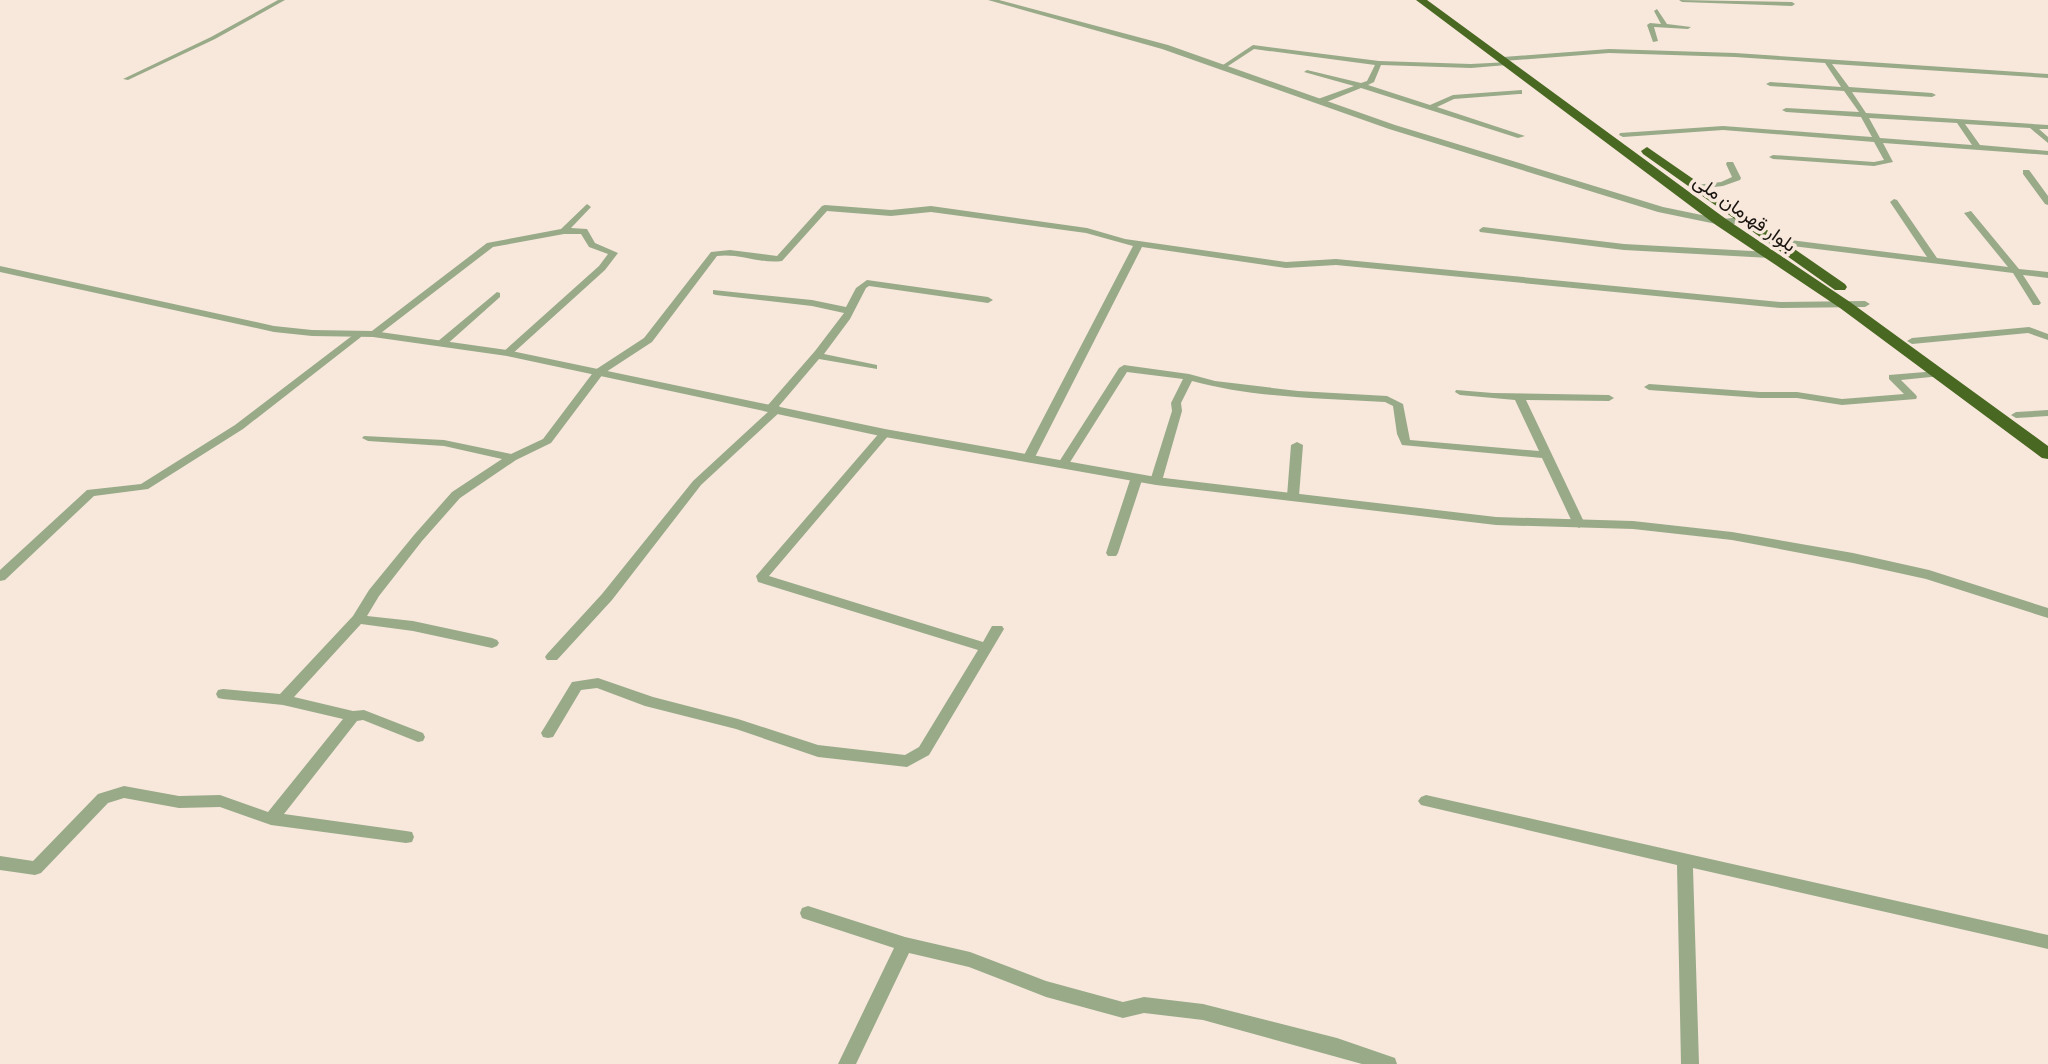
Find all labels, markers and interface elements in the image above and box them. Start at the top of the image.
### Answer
street label: بلوار قهرمان ملی [1689,169,1801,257]

